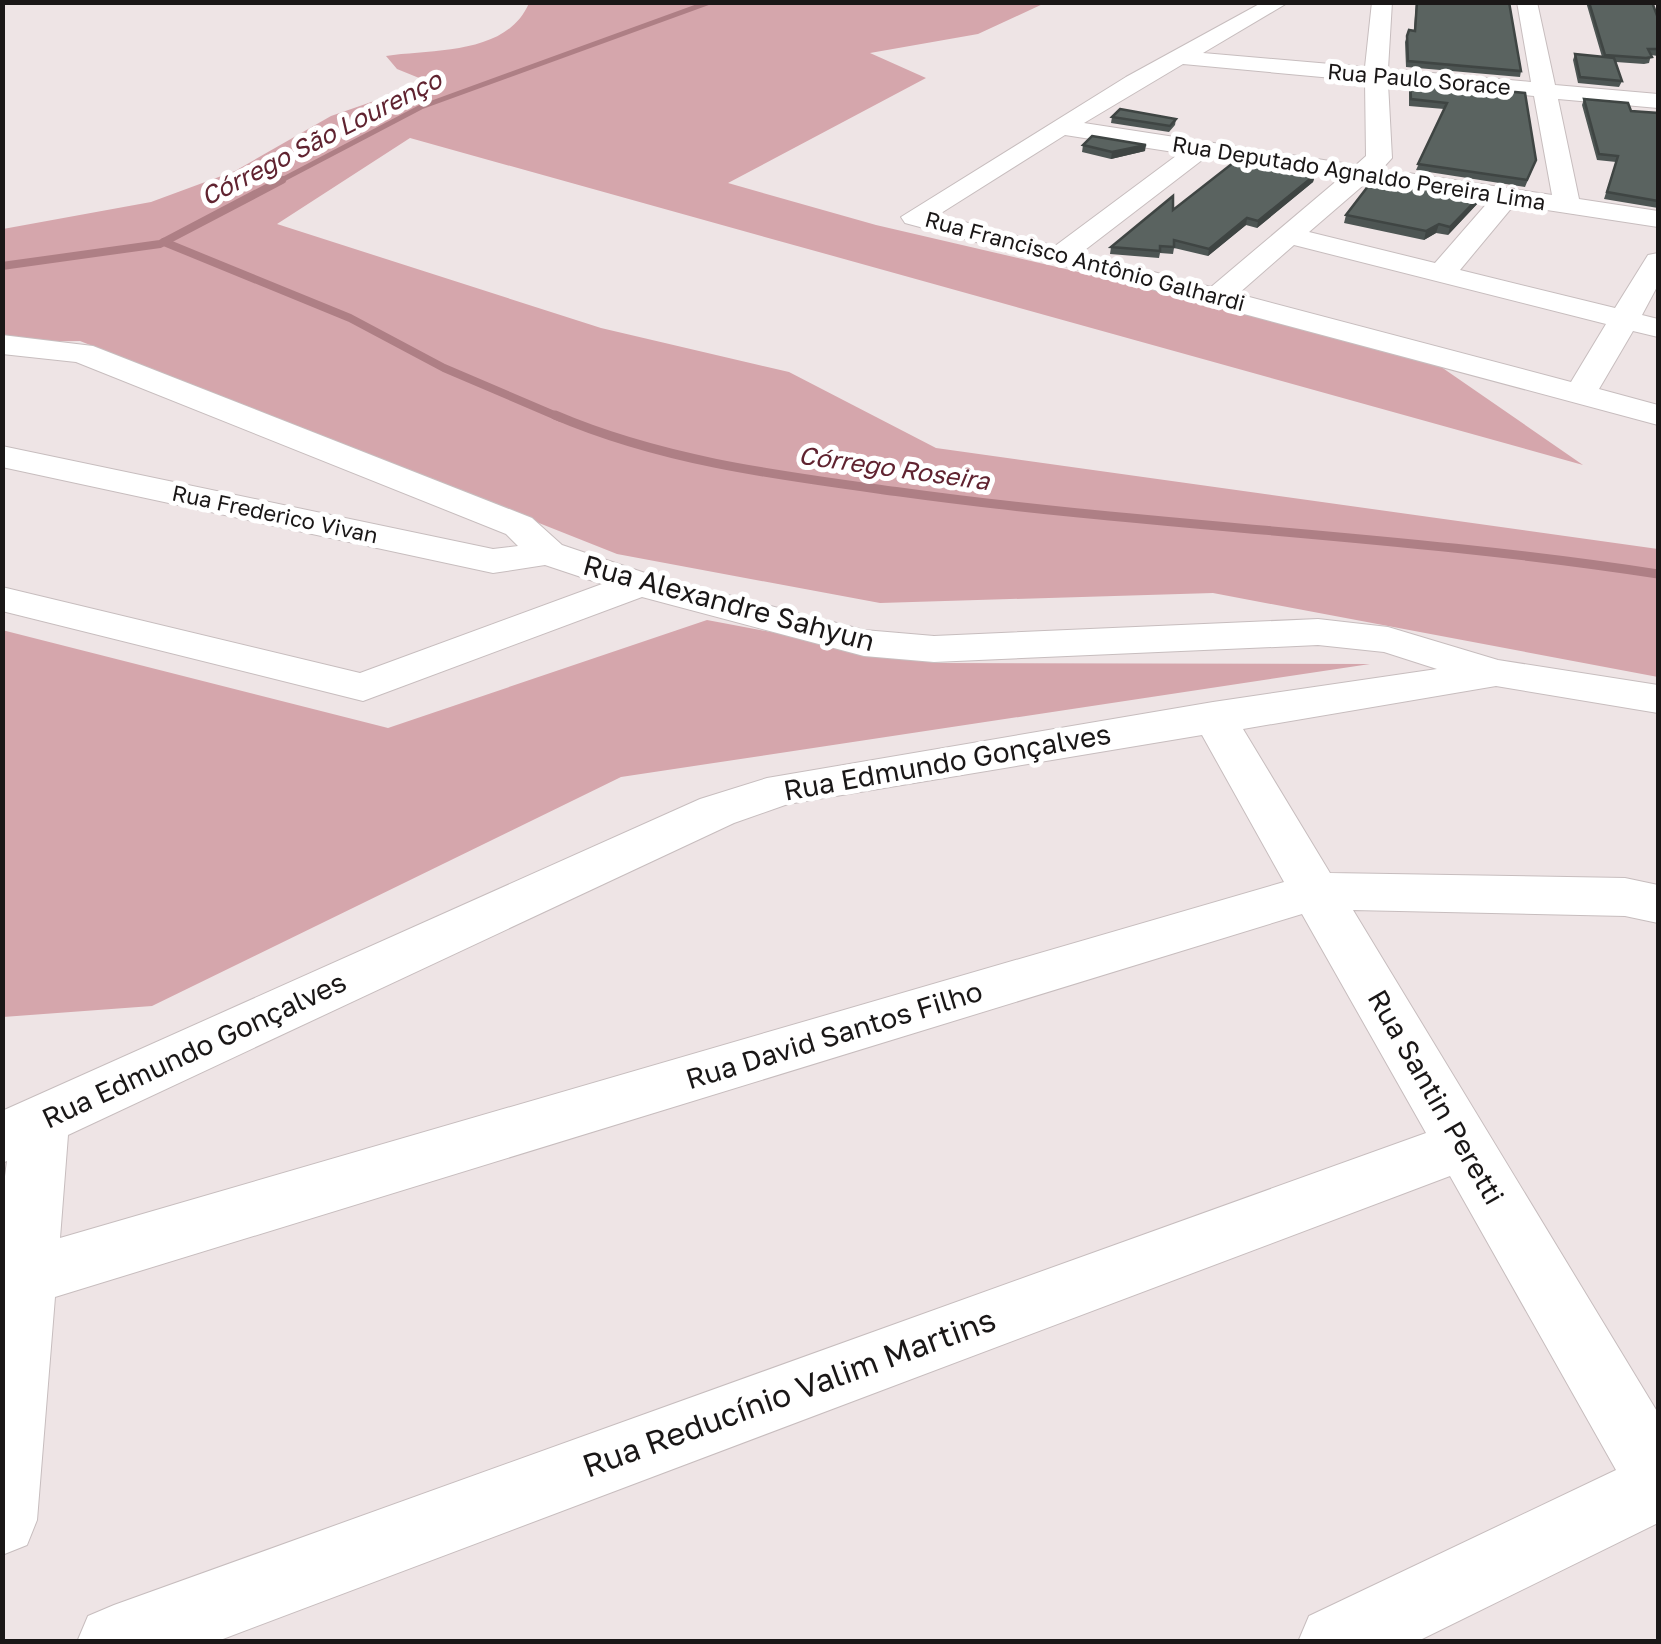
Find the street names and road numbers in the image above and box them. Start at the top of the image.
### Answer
street label: Rua Paulo Sorace [1326,57,1512,100]
street label: Rua Deputado Agnaldo Pereira Lima [1170,130,1548,215]
street label: Rua Francisco Antônio Galhardi [922,205,1248,316]
street label: Rua Frederico Vivan [170,479,380,549]
street label: Rua Alexandre Sahyun [580,548,878,657]
street label: Rua Edmundo Gonçalves [781,716,1113,807]
street label: Rua Edmundo Gonçalves [37,965,351,1135]
street label: Rua David Santos Filho [682,974,986,1095]
street label: Rua Santin Peretti [1361,983,1511,1210]
street label: Rua Reducínio Valim Martins [577,1300,1000,1485]

